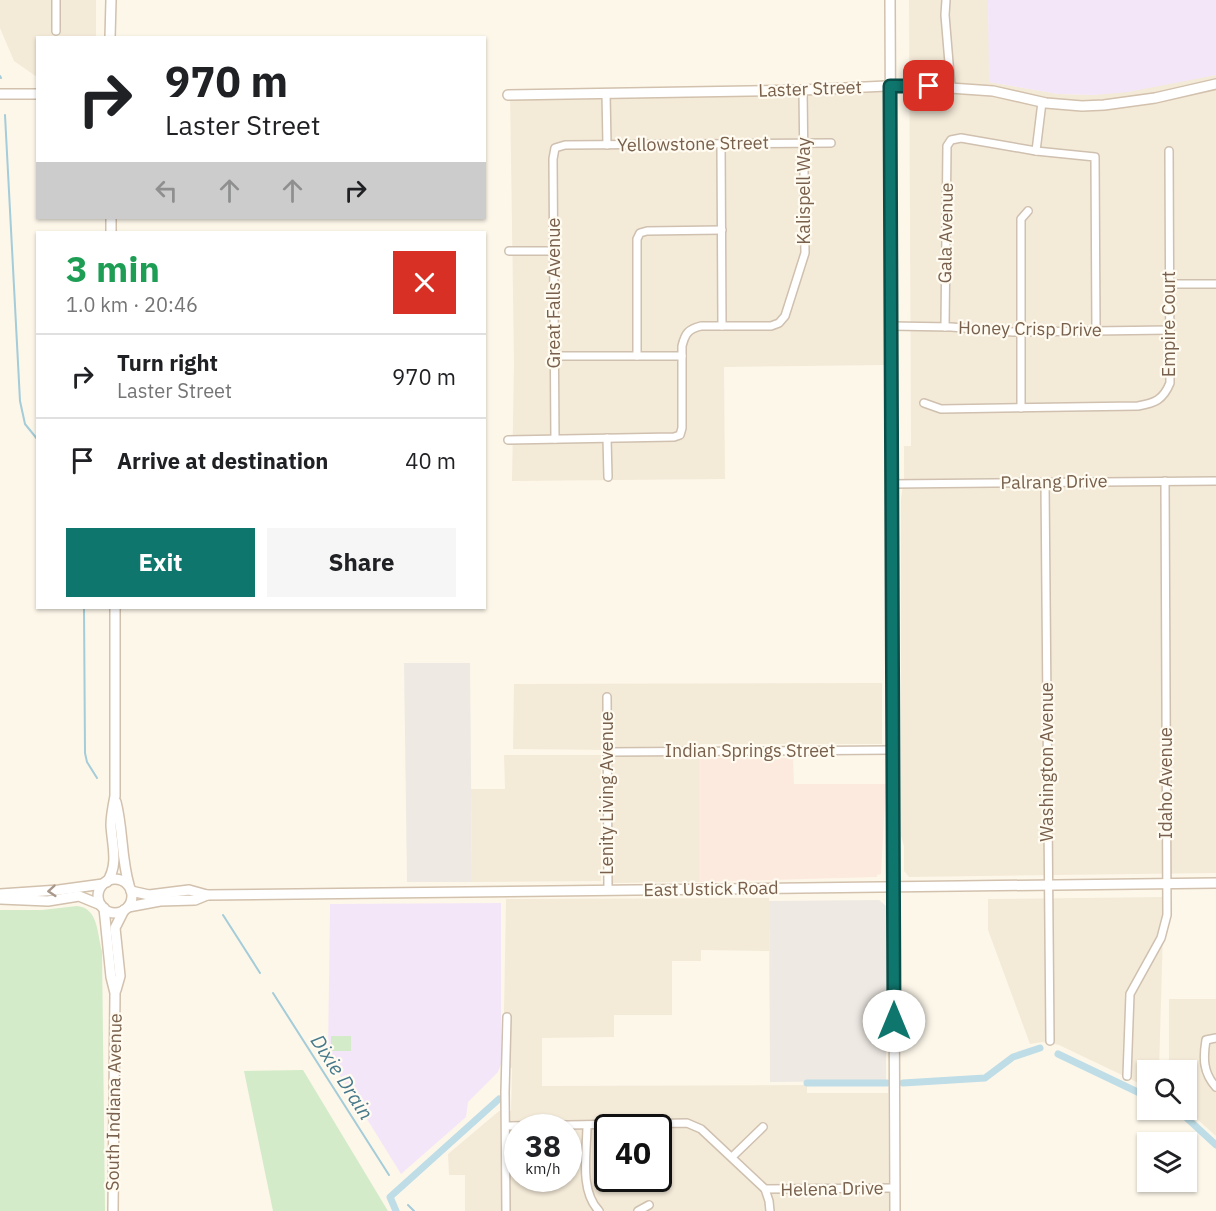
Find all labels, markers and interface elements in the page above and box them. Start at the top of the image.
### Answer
text: 970 m [165,54,288,109]
icon: right [66,60,144,138]
pin [903,60,954,111]
icon: arrive [912,69,945,102]
street label: Laster Street [758,75,862,102]
text: Laster Street [165,107,320,142]
street label: Yellowstone Street [617,131,769,156]
street label: Kalispell Way [792,137,815,245]
icon: left [150,174,183,207]
icon: ahead [213,174,246,207]
icon: ahead [276,174,309,207]
icon: right [339,174,372,207]
street label: Gala Avenue [933,182,958,284]
street label: Great Falls Avenue [542,217,565,368]
text: 3 min [66,245,160,292]
button: close [393,251,456,314]
street label: Empire Court [1157,271,1180,377]
text: 1.0 km · 20:46 [66,291,198,318]
street label: Honey Crisp Drive [958,316,1102,341]
text: Turn right [117,348,218,377]
icon: right [66,360,99,393]
text: 970 m [392,362,456,391]
text: Laster Street [117,377,232,404]
icon: arrive [66,444,99,477]
text: Arrive at destination [117,446,328,475]
text: 40 m [405,446,456,475]
street label: Palrang Drive [1000,469,1108,494]
button: Exit [66,528,255,597]
button: Share [267,528,456,597]
street label: Washington Avenue [1035,682,1058,842]
street label: Lenity Living Avenue [595,711,618,875]
street label: Idaho Avenue [1154,727,1177,839]
street label: Indian Springs Street [665,739,835,762]
street label: East Ustick Road [643,876,779,901]
one-way arrow [47,884,56,897]
position arrow [862,989,926,1053]
street label: South Indiana Avenue [100,1013,127,1191]
water label: Dixie Drain [305,1029,380,1125]
map controls [1137,1060,1197,1192]
button: search [1137,1060,1197,1120]
speed limit sign: 40 [594,1114,672,1192]
text: 38 [525,1126,561,1165]
button: layers [1137,1132,1197,1192]
text: km/h [525,1159,561,1178]
street label: Helena Drive [780,1176,884,1201]

